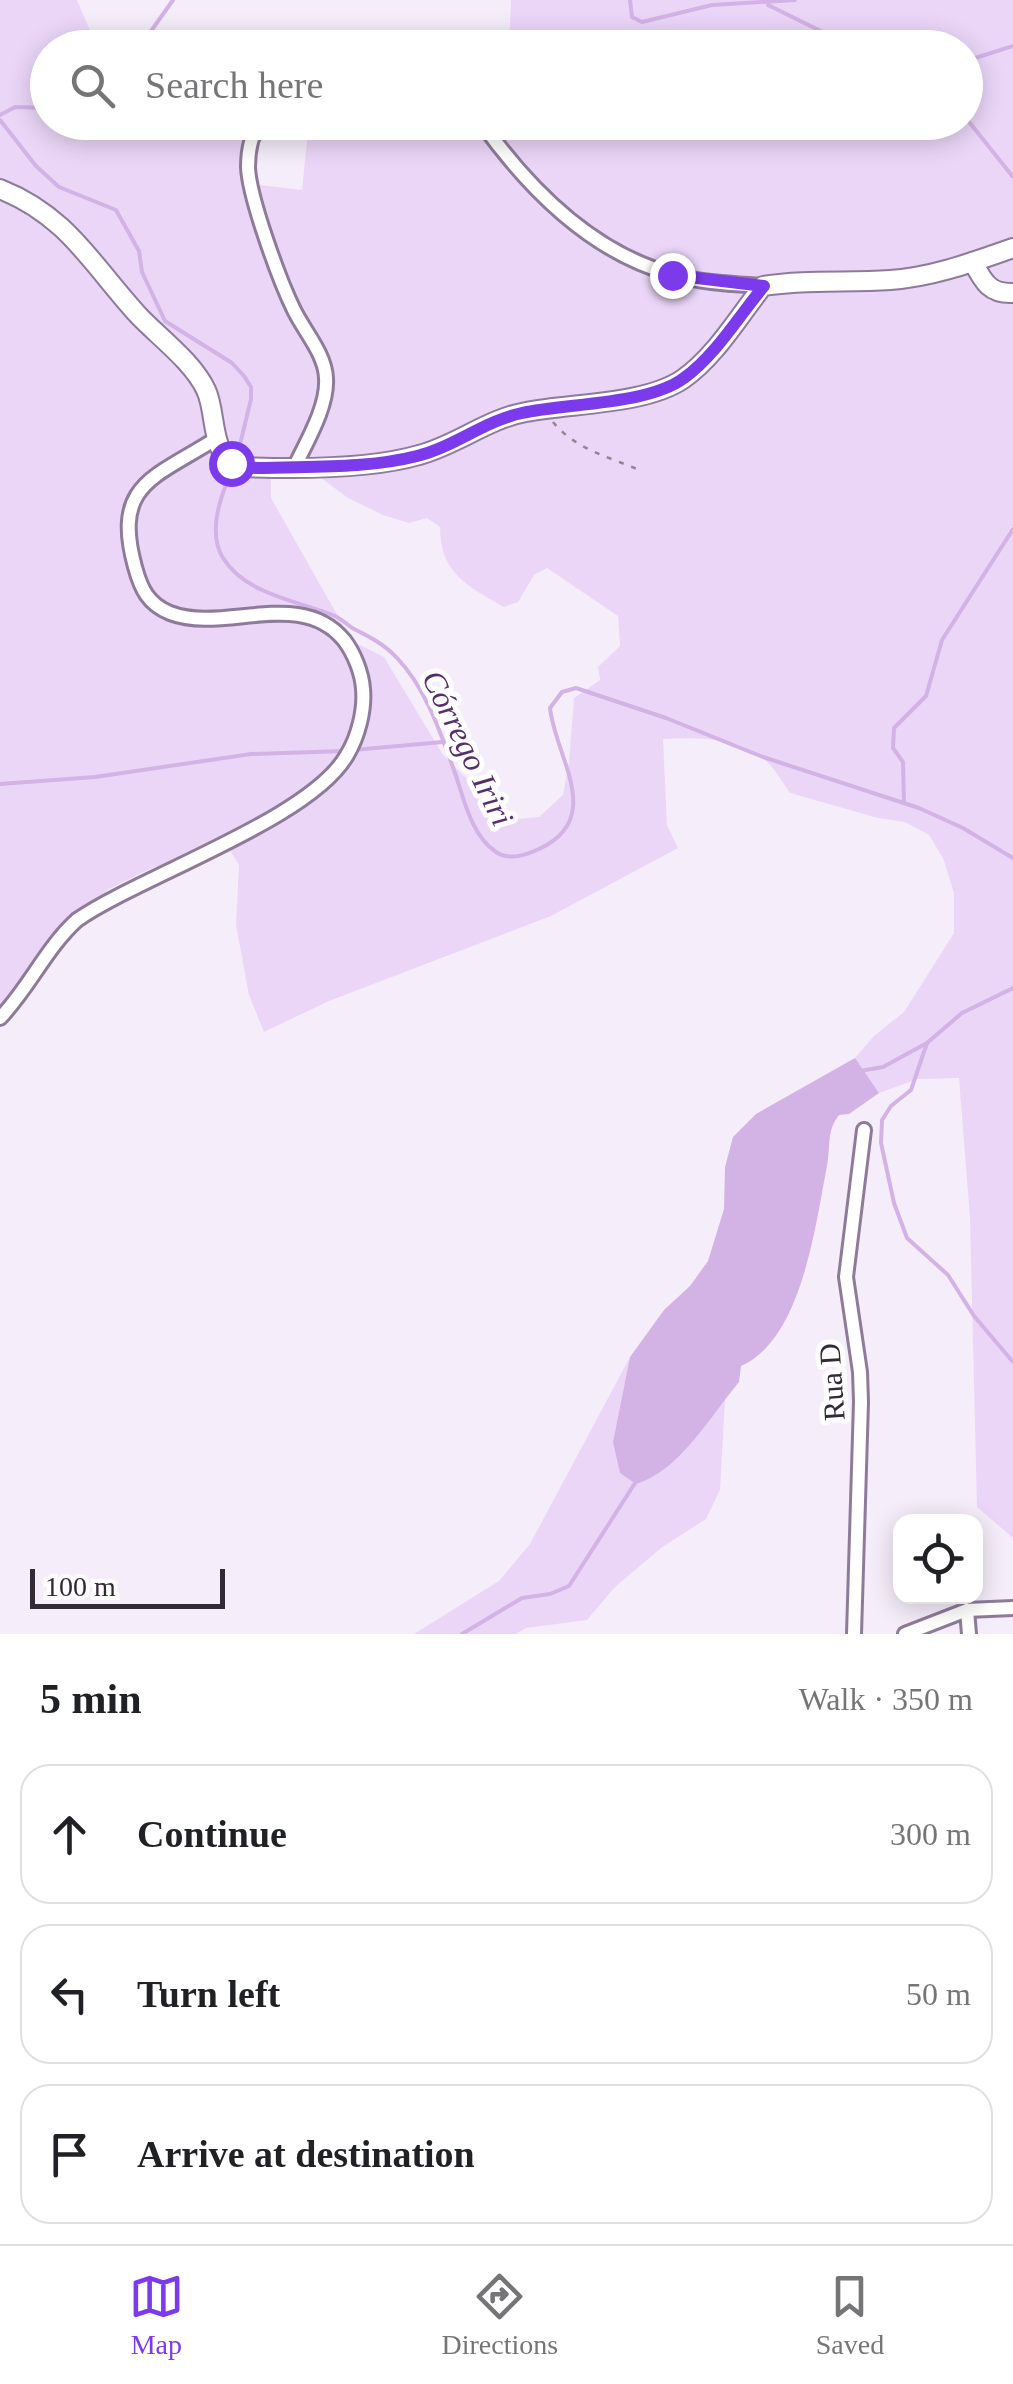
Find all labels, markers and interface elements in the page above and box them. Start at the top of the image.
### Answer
search box [30,30,983,140]
icon: search [65,58,120,113]
text: Search here [145,64,323,106]
route end [650,253,696,299]
route start [209,441,255,487]
water label: Córrego Iriri [415,664,521,832]
street label: Rua D [812,1342,851,1422]
map controls [893,1514,983,1604]
button: locate [893,1514,983,1604]
scale bar [30,1564,225,1608]
text: 100 m [45,1571,116,1602]
text: 5 min [40,1676,142,1722]
text: Walk · 350 m [799,1681,973,1717]
icon: ahead [42,1807,97,1862]
text: Continue [137,1813,287,1855]
text: 300 m [890,1816,971,1852]
icon: left [42,1967,97,2022]
text: Turn left [137,1973,280,2015]
text: 50 m [906,1976,971,2012]
icon: arrive [42,2127,97,2182]
text: Arrive at destination [137,2133,475,2175]
tab: Map [129,2269,184,2361]
tab: Directions [441,2269,558,2361]
tab: Saved [816,2269,884,2361]

